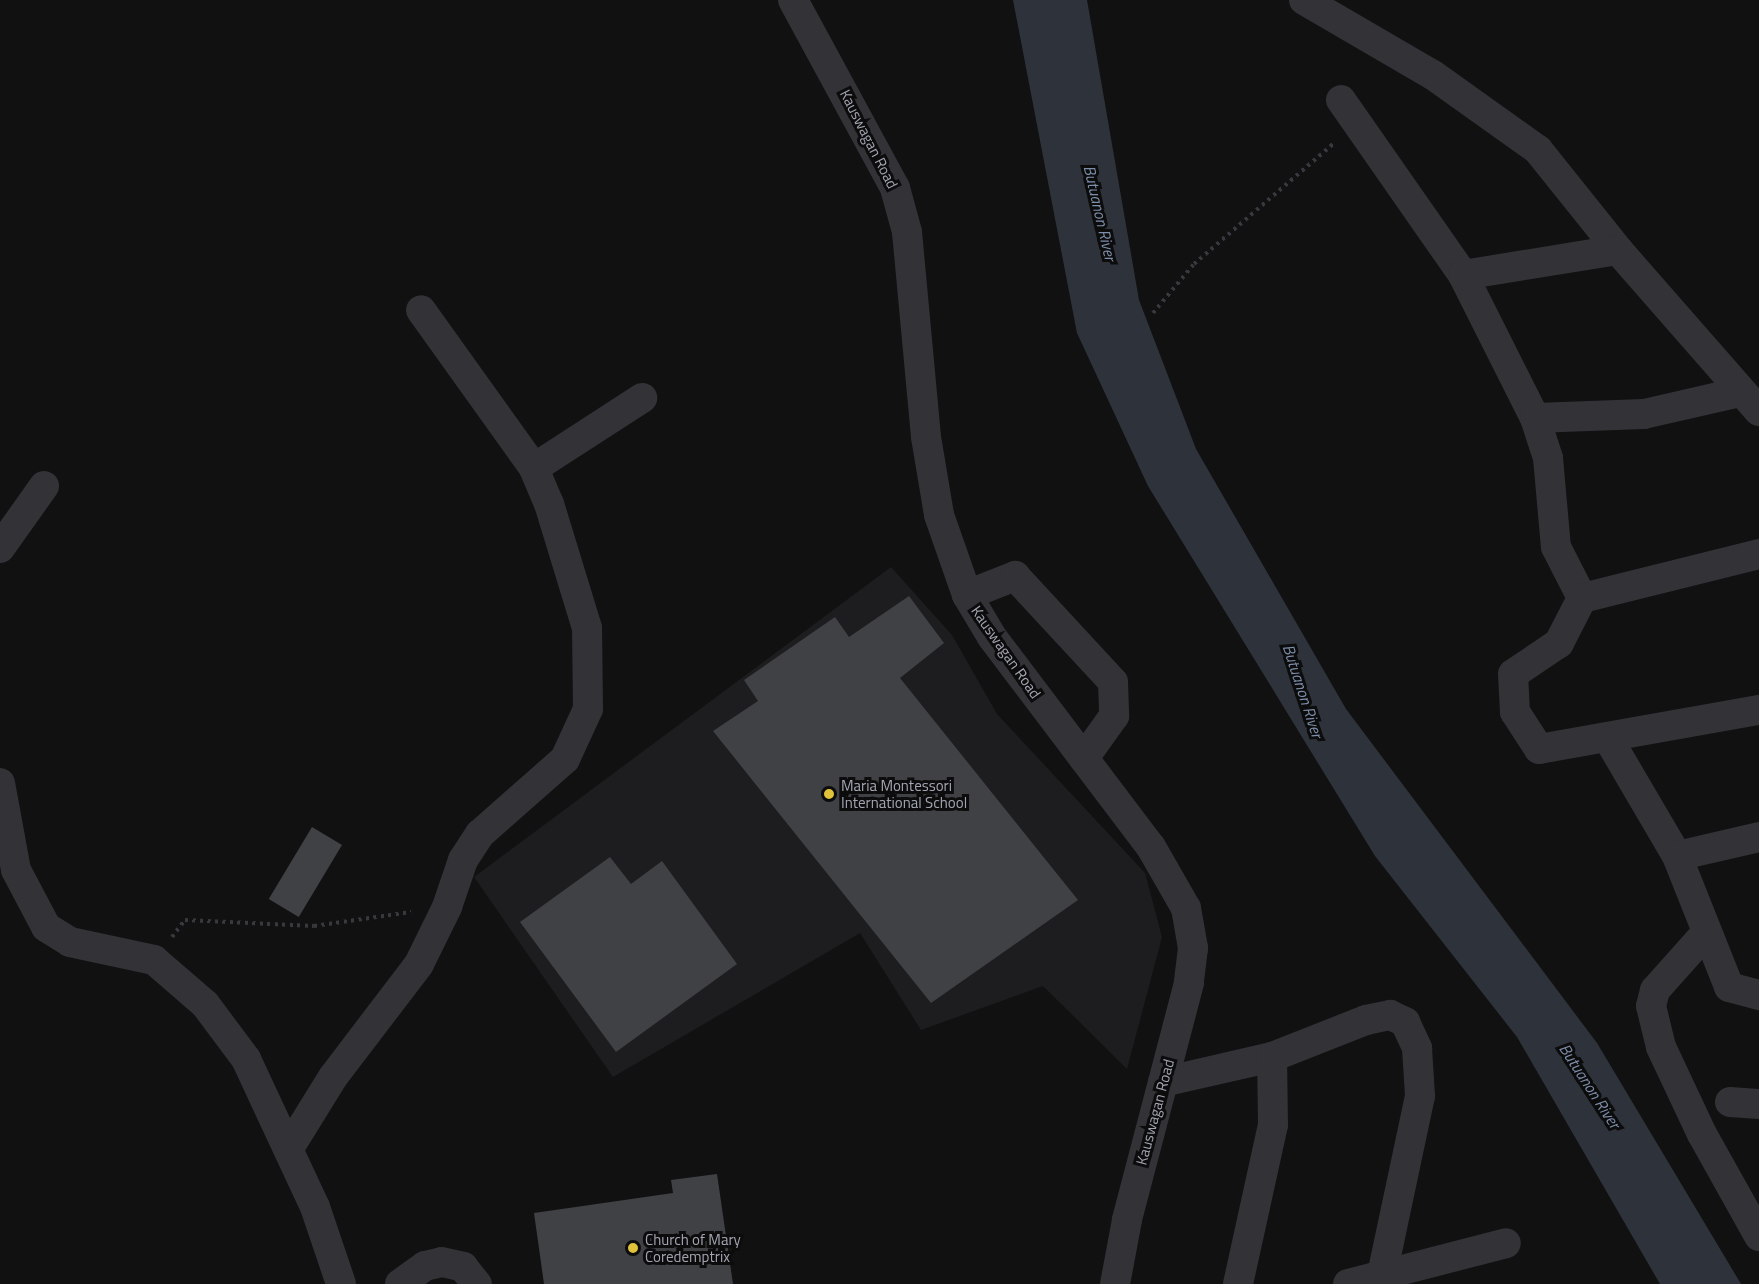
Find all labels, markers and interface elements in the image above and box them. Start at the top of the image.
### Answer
street label: Kauswagan Road [836,86,902,192]
water label: Butuanon River [1080,163,1120,263]
street label: Kauswagan Road [967,602,1045,702]
water label: Butuanon River [1279,642,1327,740]
place label: Maria Montessori International School [841,776,967,811]
marker: Maria Montessori International School [822,787,836,801]
water label: Butuanon River [1555,1040,1625,1132]
street label: Kauswagan Road [1132,1057,1178,1167]
place label: Church of Mary Coredemptrix [645,1230,741,1265]
marker: Church of Mary Coredemptrix [626,1241,640,1255]

